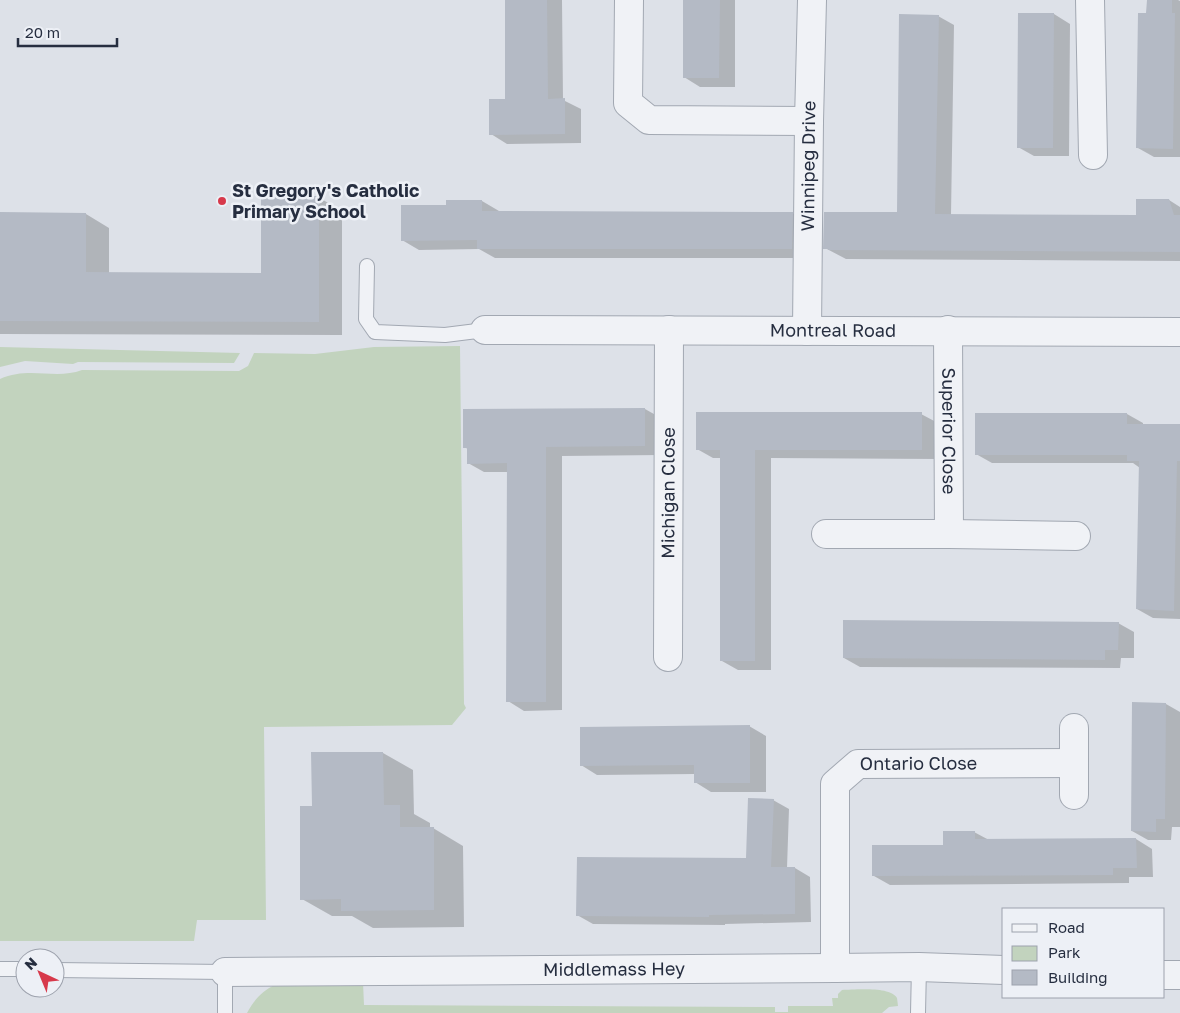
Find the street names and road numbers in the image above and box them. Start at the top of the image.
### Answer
street label: Winnipeg Drive [796,100,820,232]
street label: Montreal Road [770,319,896,341]
street label: Superior Close [938,368,961,494]
street label: Michigan Close [656,427,679,559]
street label: Ontario Close [860,751,977,774]
street label: Middlemass Hey [543,957,685,980]

